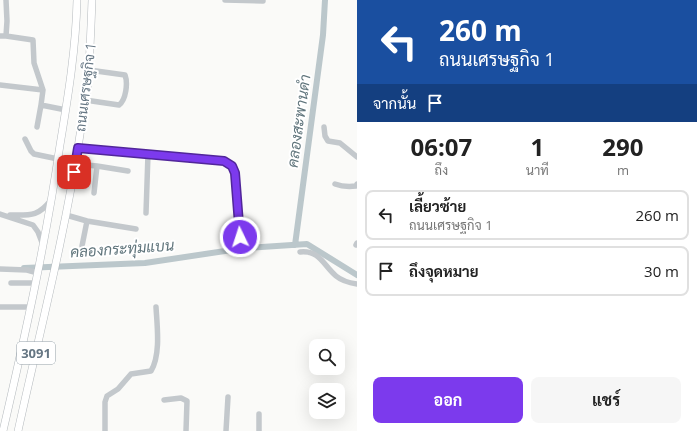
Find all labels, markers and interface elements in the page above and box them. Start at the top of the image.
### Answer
text: 260 m [439,11,522,49]
icon: left [373,16,425,68]
street label: ถนนเศรษฐกิจ 1 [70,41,100,133]
text: ถนนเศรษฐกิจ 1 [439,47,555,71]
water label: คลองสะพานดำ [282,73,314,169]
icon: arrive [424,92,446,114]
text: จากนั้น [373,93,416,113]
text: 06:07 [410,130,472,163]
text: 1 [530,130,544,163]
text: 290 [602,130,644,163]
pin [57,155,91,189]
icon: arrive [63,161,85,183]
text: ถึง [435,161,448,179]
text: นาที [526,161,549,179]
text: m [617,161,629,179]
text: เลี้ยวซ้าย [409,196,466,216]
icon: left [375,204,397,226]
text: 260 m [635,205,679,225]
position arrow [219,216,261,258]
text: ถนนเศรษฐกิจ 1 [409,216,493,234]
water label: คลองกระทุ่มแบน [69,234,175,264]
icon: arrive [375,260,397,282]
text: ถึงจุดหมาย [409,261,479,281]
text: 30 m [644,261,679,281]
map controls [309,339,345,419]
button: search [309,339,345,375]
road number: 3091 [17,342,55,364]
button: ออก [373,377,523,423]
button: แชร์ [531,377,681,423]
button: layers [309,383,345,419]

